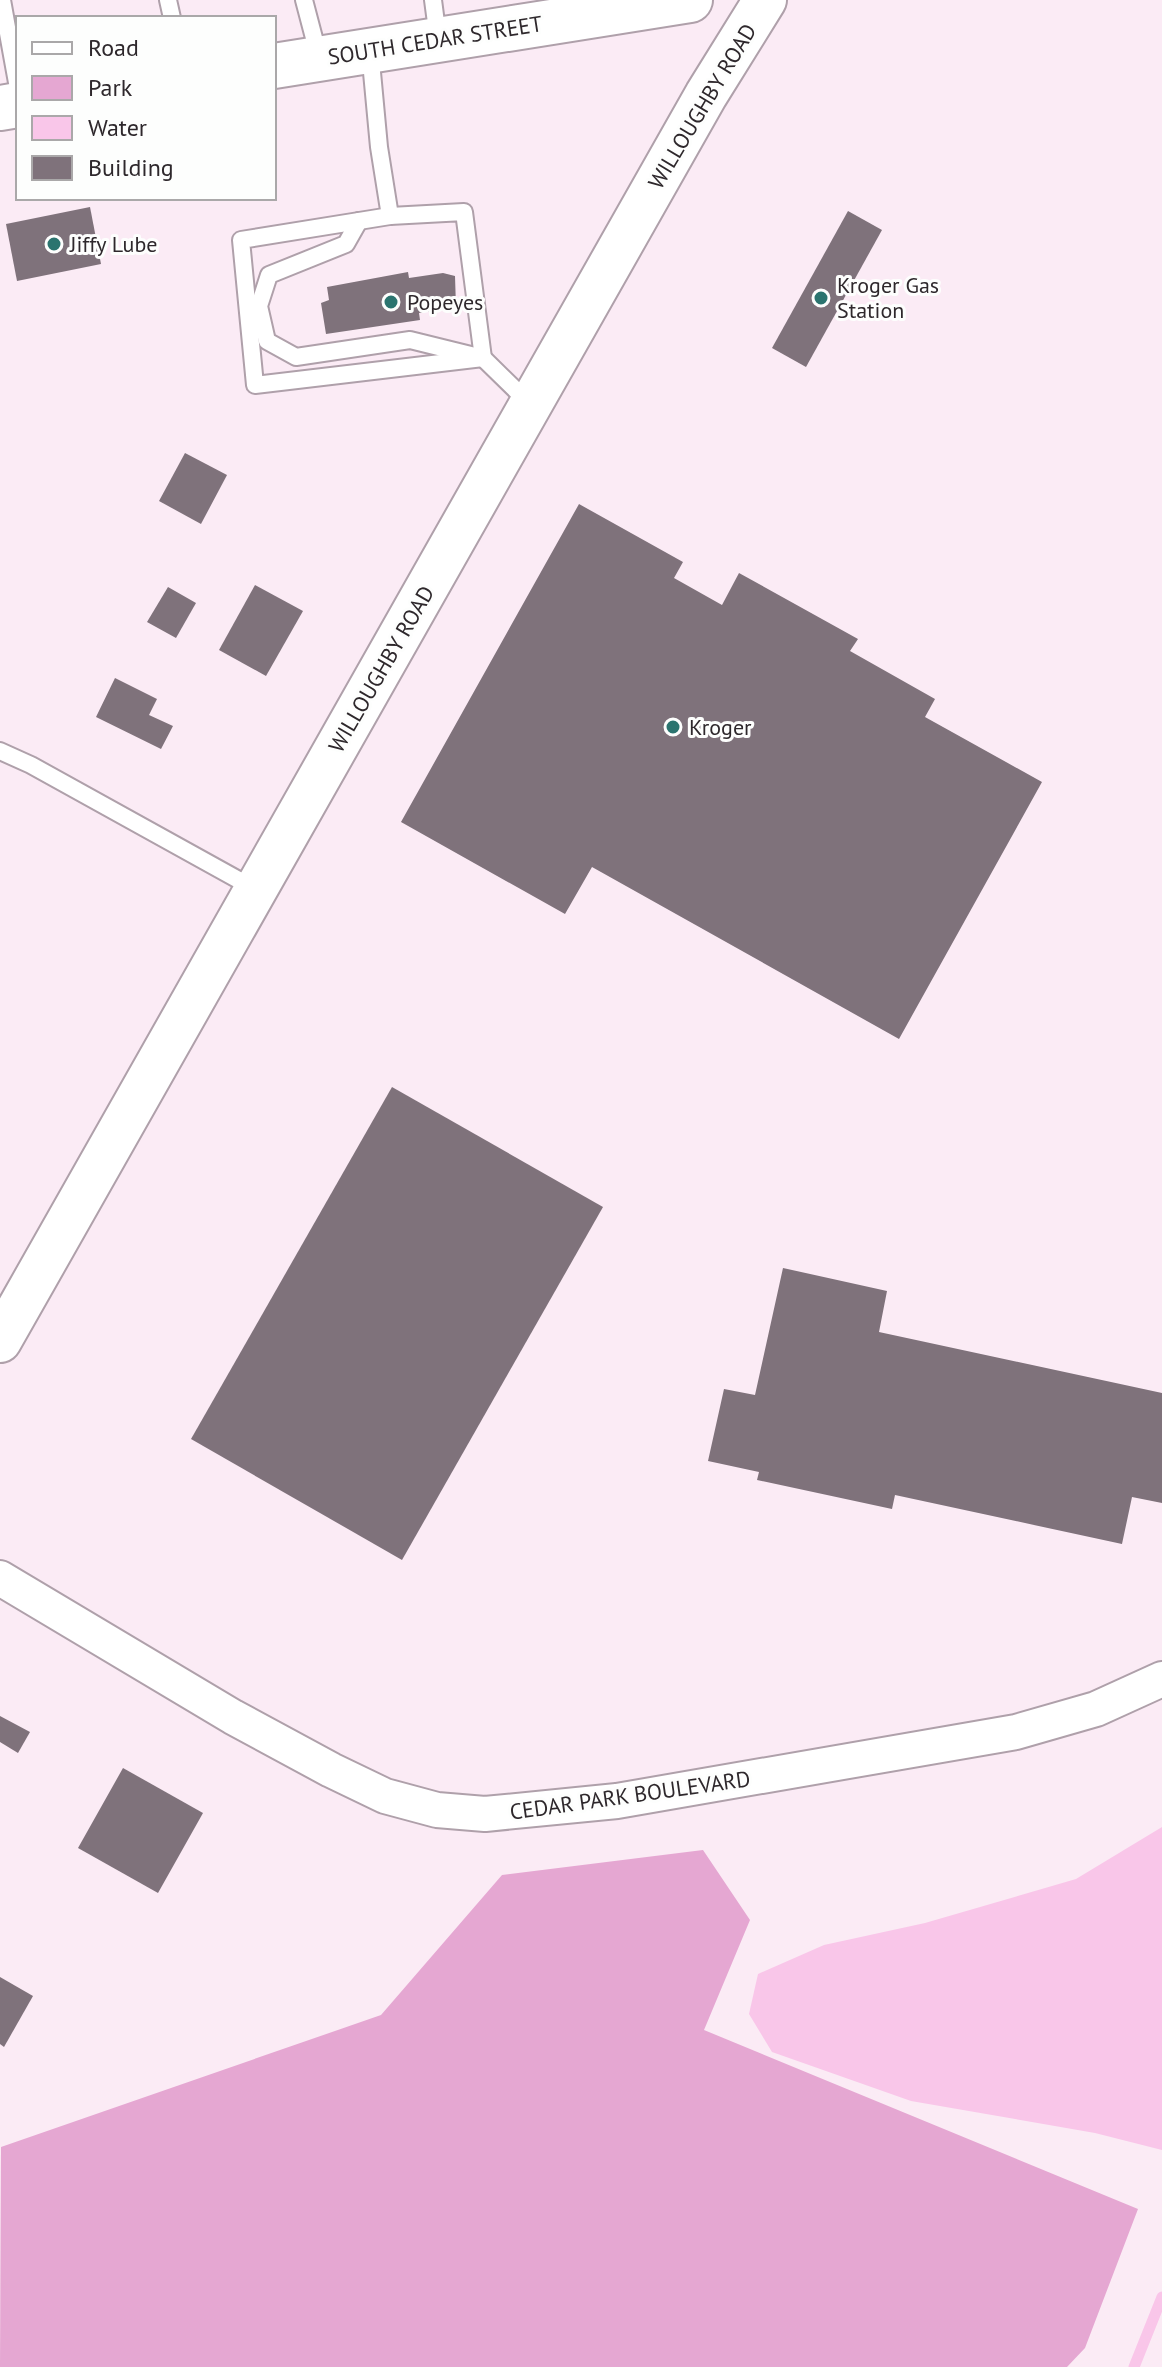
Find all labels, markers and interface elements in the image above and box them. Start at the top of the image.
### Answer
street label: SOUTH CEDAR STREET [326,9,544,71]
legend [16,16,276,200]
street label: WILLOUGHBY ROAD [642,18,762,194]
text: Road [88,32,139,63]
text: Park [88,72,133,103]
text: Water [88,112,147,143]
text: Building [88,152,174,183]
place label: Jiffy Lube [69,230,158,258]
marker: Jiffy Lube [45,235,63,253]
place label: Kroger Gas Station [837,271,939,324]
place label: Popeyes [407,288,483,316]
marker: Kroger Gas Station [812,289,830,307]
marker: Popeyes [382,293,400,311]
street label: WILLOUGHBY ROAD [322,581,440,757]
place label: Kroger [689,713,752,741]
marker: Kroger [664,718,682,736]
street label: CEDAR PARK BOULEVARD [508,1764,752,1826]

